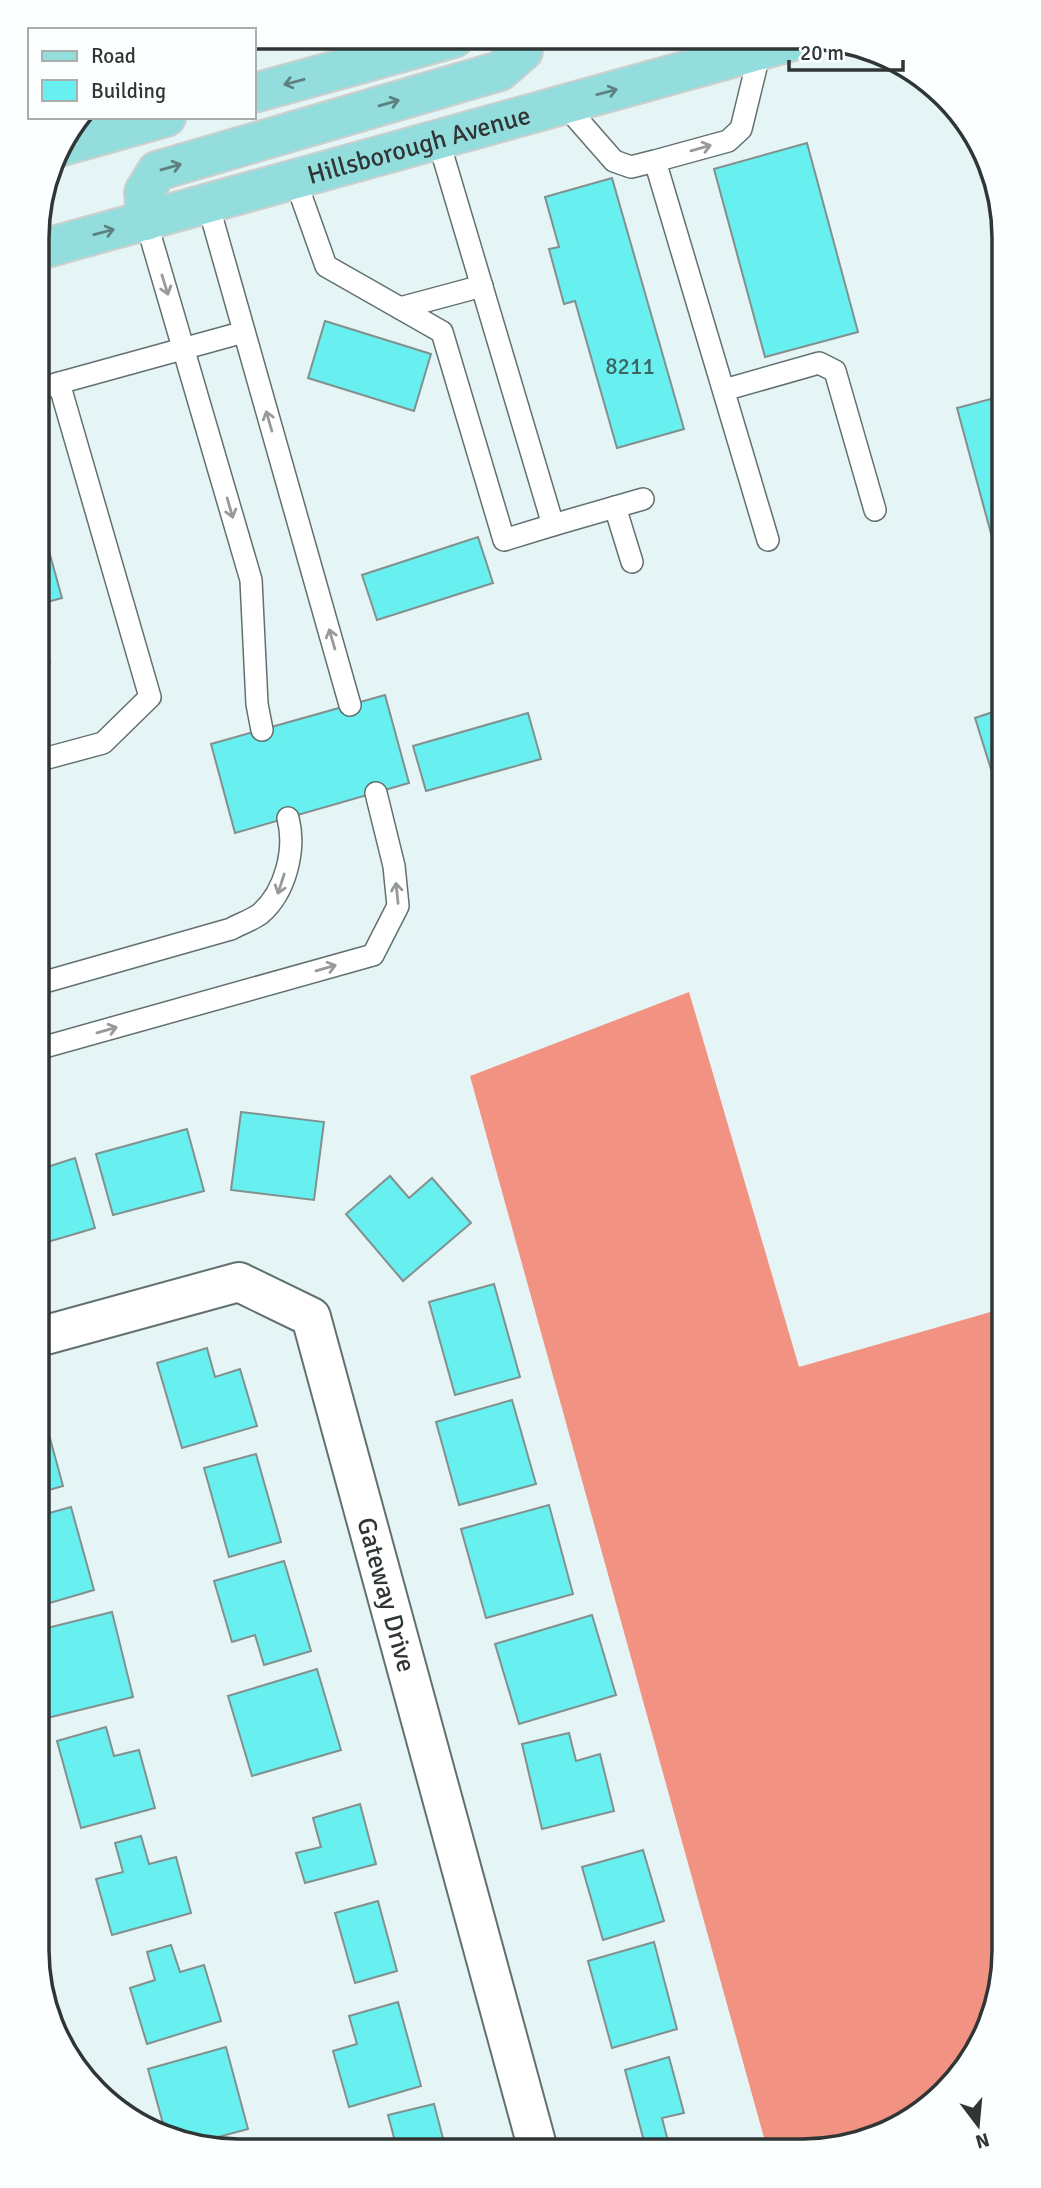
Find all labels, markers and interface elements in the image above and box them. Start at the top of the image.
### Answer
legend [28,28,256,119]
scale bar [789,28,903,72]
text: 20 m [800,40,844,66]
text: Road [91,43,136,69]
one-way arrow [283,76,306,89]
text: Building [91,78,166,104]
one-way arrow [596,85,618,98]
one-way arrow [378,96,400,109]
street label: Hillsborough Avenue [304,100,534,192]
one-way arrow [689,141,712,154]
one-way arrow [160,159,182,172]
one-way arrow [93,225,115,238]
one-way arrow [160,273,173,295]
house number: 8211 [605,352,655,381]
one-way arrow [262,410,275,432]
one-way arrow [225,497,238,519]
one-way arrow [324,629,337,651]
one-way arrow [274,873,287,895]
one-way arrow [390,882,403,905]
one-way arrow [315,961,337,974]
one-way arrow [95,1022,117,1035]
street label: Gateway Drive [349,1514,422,1676]
north arrow [943,2090,1013,2160]
text: N [973,2127,992,2154]

